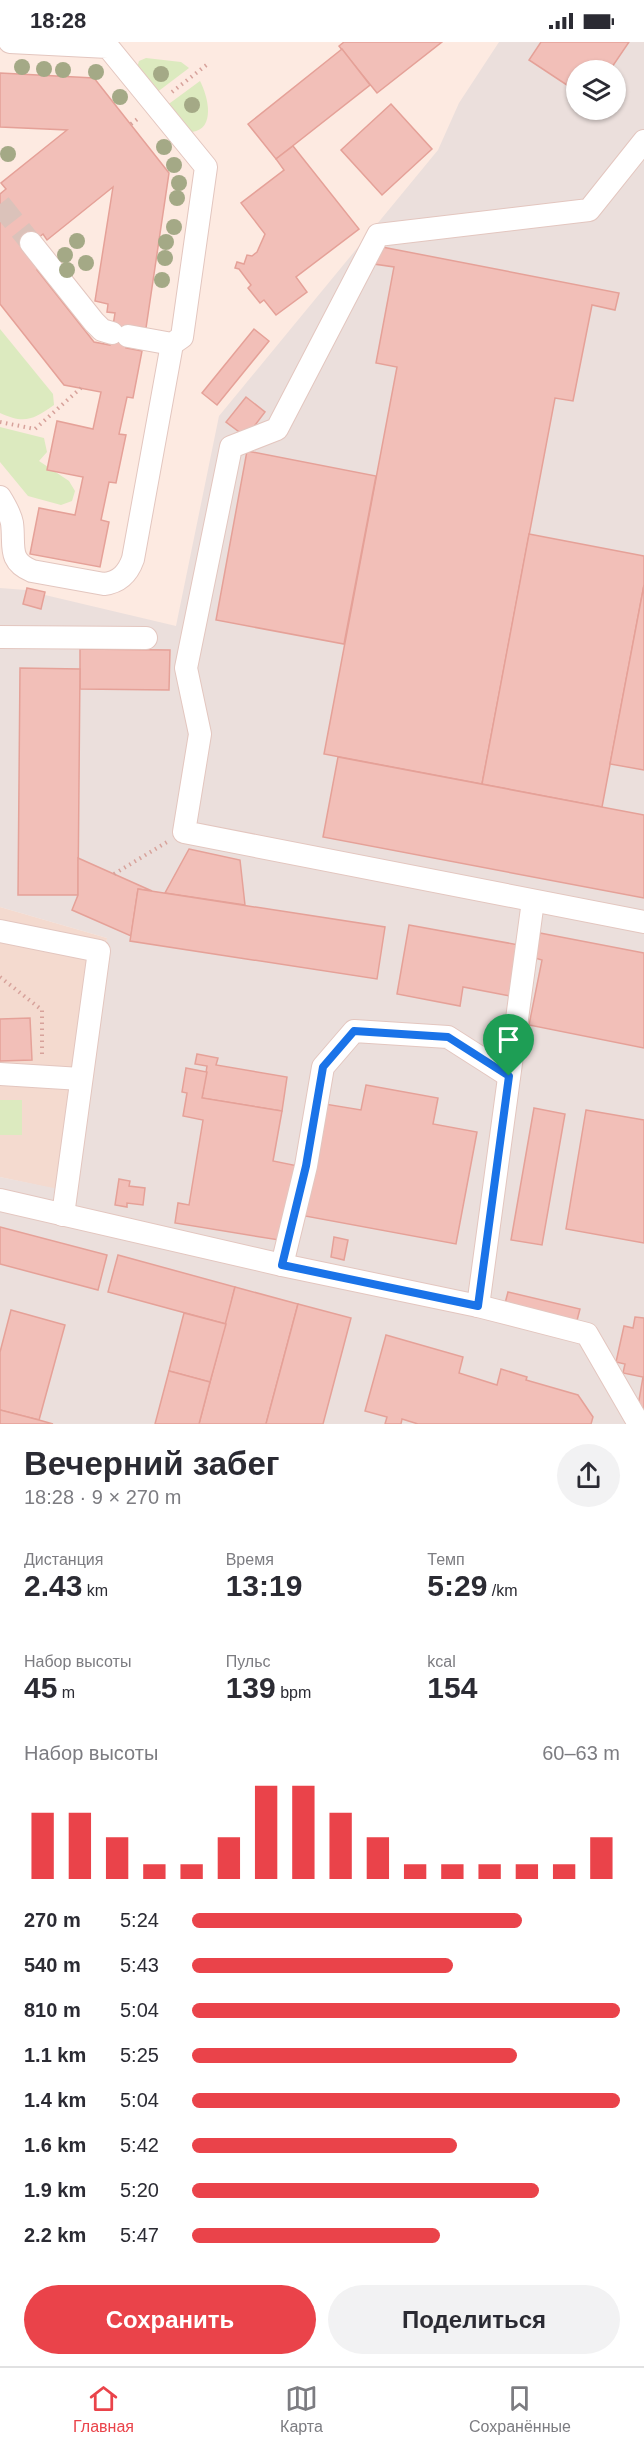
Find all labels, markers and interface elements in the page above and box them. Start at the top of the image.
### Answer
text: 18:28 [30,8,86,33]
map controls [566,60,626,120]
button: layers [566,60,626,120]
pin [483,1014,534,1076]
icon: arrive [492,1023,525,1056]
button: share [557,1444,620,1507]
text: Вечерний забег [24,1445,280,1482]
text: 18:28 · 9 × 270 m [24,1486,181,1508]
text: Дистанция [24,1551,103,1568]
text: Время [226,1551,274,1568]
text: Темп [427,1551,465,1568]
text: 2.43 [24,1569,82,1602]
text: 13:19 [226,1569,302,1602]
text: 5:29 [427,1569,487,1602]
text: km [82,1582,108,1599]
text: /km [487,1582,518,1599]
text: Набор высоты [24,1653,131,1670]
text: Пульс [226,1653,270,1670]
text: kcal [427,1653,456,1670]
text: 45 [24,1671,57,1704]
text: 139 [226,1671,276,1704]
text: 154 [427,1671,477,1704]
text: m [57,1684,75,1701]
text: bpm [276,1684,311,1701]
text: Набор высоты [24,1742,158,1764]
text: 60–63 m [542,1742,620,1764]
text: 270 m [24,1909,81,1931]
text: 5:24 [120,1909,159,1931]
text: 540 m [24,1954,81,1976]
text: 5:43 [120,1954,159,1976]
text: 810 m [24,1999,81,2021]
text: 5:04 [120,1999,159,2021]
text: 1.1 km [24,2044,86,2066]
text: 5:25 [120,2044,159,2066]
text: 1.4 km [24,2089,86,2111]
text: 5:04 [120,2089,159,2111]
text: 1.6 km [24,2134,86,2156]
text: 5:42 [120,2134,159,2156]
text: 1.9 km [24,2179,86,2201]
text: 5:20 [120,2179,159,2201]
text: 2.2 km [24,2224,86,2246]
text: 5:47 [120,2224,159,2246]
button: Сохранить [24,2285,316,2354]
button: Поделиться [328,2285,620,2354]
tab: Главная [73,2382,134,2436]
tab: Карта [280,2382,323,2436]
tab: Сохранённые [469,2382,571,2436]

